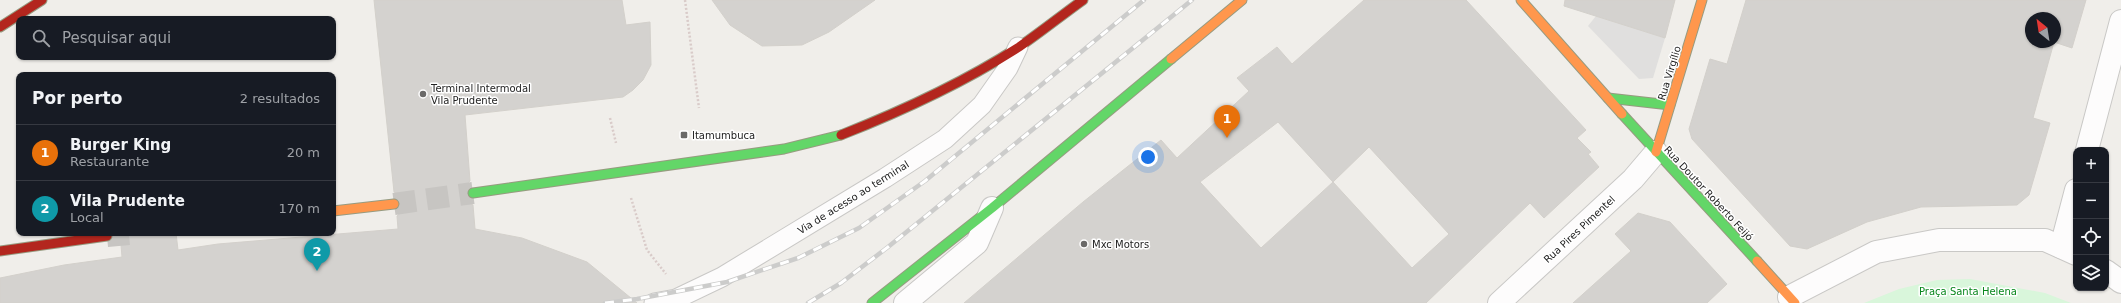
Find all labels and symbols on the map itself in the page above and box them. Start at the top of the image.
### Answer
north arrow [2025,12,2061,48]
street label: Rua Virgílio [1656,45,1683,102]
place label: Terminal Intermodal Vila Prudente [430,83,531,106]
marker: Terminal Intermodal Vila Prudente [418,89,428,99]
pin: 1 [1214,105,1240,138]
marker: Itamumbuca [679,130,689,140]
place label: Itamumbuca [692,130,755,141]
street label: Rua Doutor Roberto Feijó [1662,144,1755,243]
your location [1138,147,1158,167]
street label: Via de acesso ao terminal [796,159,911,236]
street label: Rua Pires Pimentel [1542,194,1617,265]
pin: 2 [304,238,330,271]
marker: Mxc Motors [1079,239,1089,249]
place label: Mxc Motors [1092,239,1149,250]
park label: Praça Santa Helena [1919,286,2017,297]

